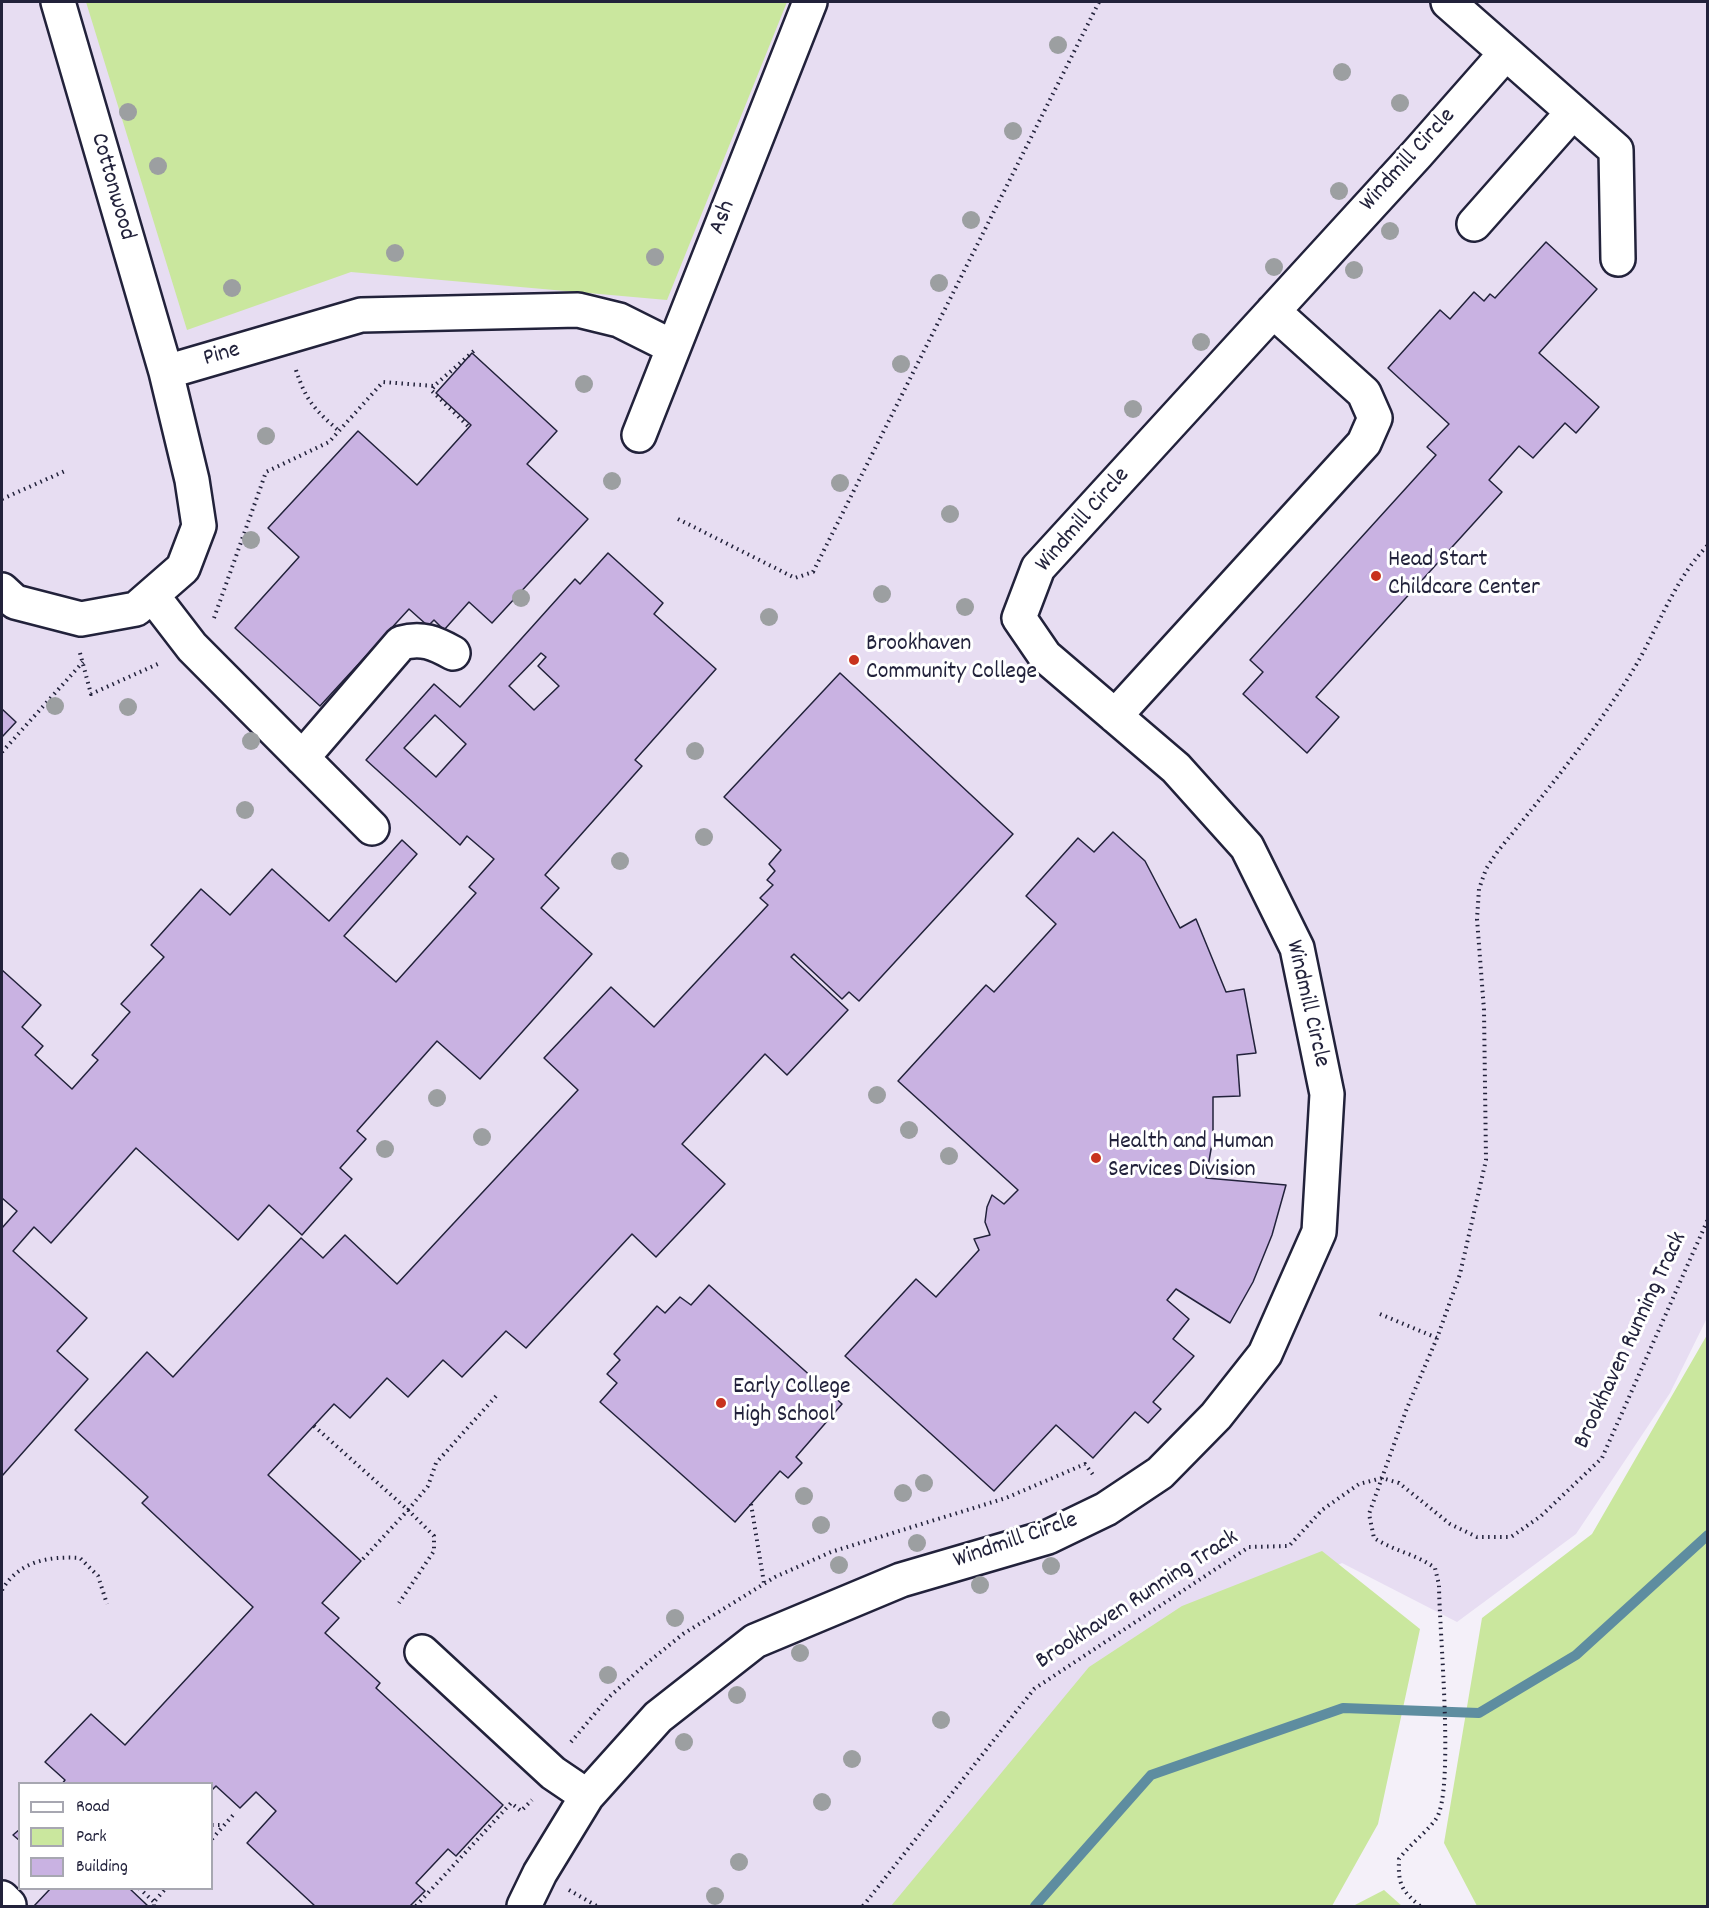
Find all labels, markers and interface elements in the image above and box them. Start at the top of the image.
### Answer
street label: Windmill Circle [1355,103,1463,219]
street label: Cottonwood [82,130,140,244]
street label: Ash [704,197,744,239]
street label: Pine [200,337,244,375]
street label: Windmill Circle [1031,463,1137,579]
place label: Head Start Childcare Center [1388,548,1540,604]
marker: Head Start Childcare Center [1369,569,1383,583]
place label: Brookhaven Community College [866,632,1037,688]
marker: Brookhaven Community College [847,653,861,667]
street label: Windmill Circle [1277,938,1335,1070]
place label: Health and Human Services Division [1108,1130,1274,1186]
marker: Health and Human Services Division [1089,1151,1103,1165]
street label: Brookhaven Running Track [1569,1228,1695,1454]
place label: Early College High School [733,1375,851,1431]
marker: Early College High School [714,1396,728,1410]
street label: Windmill Circle [950,1507,1082,1577]
street label: Brookhaven Running Track [1031,1525,1245,1677]
legend [18,1782,213,1890]
text: Road [76,1795,110,1820]
text: Park [76,1825,107,1850]
text: Building [76,1855,128,1880]

